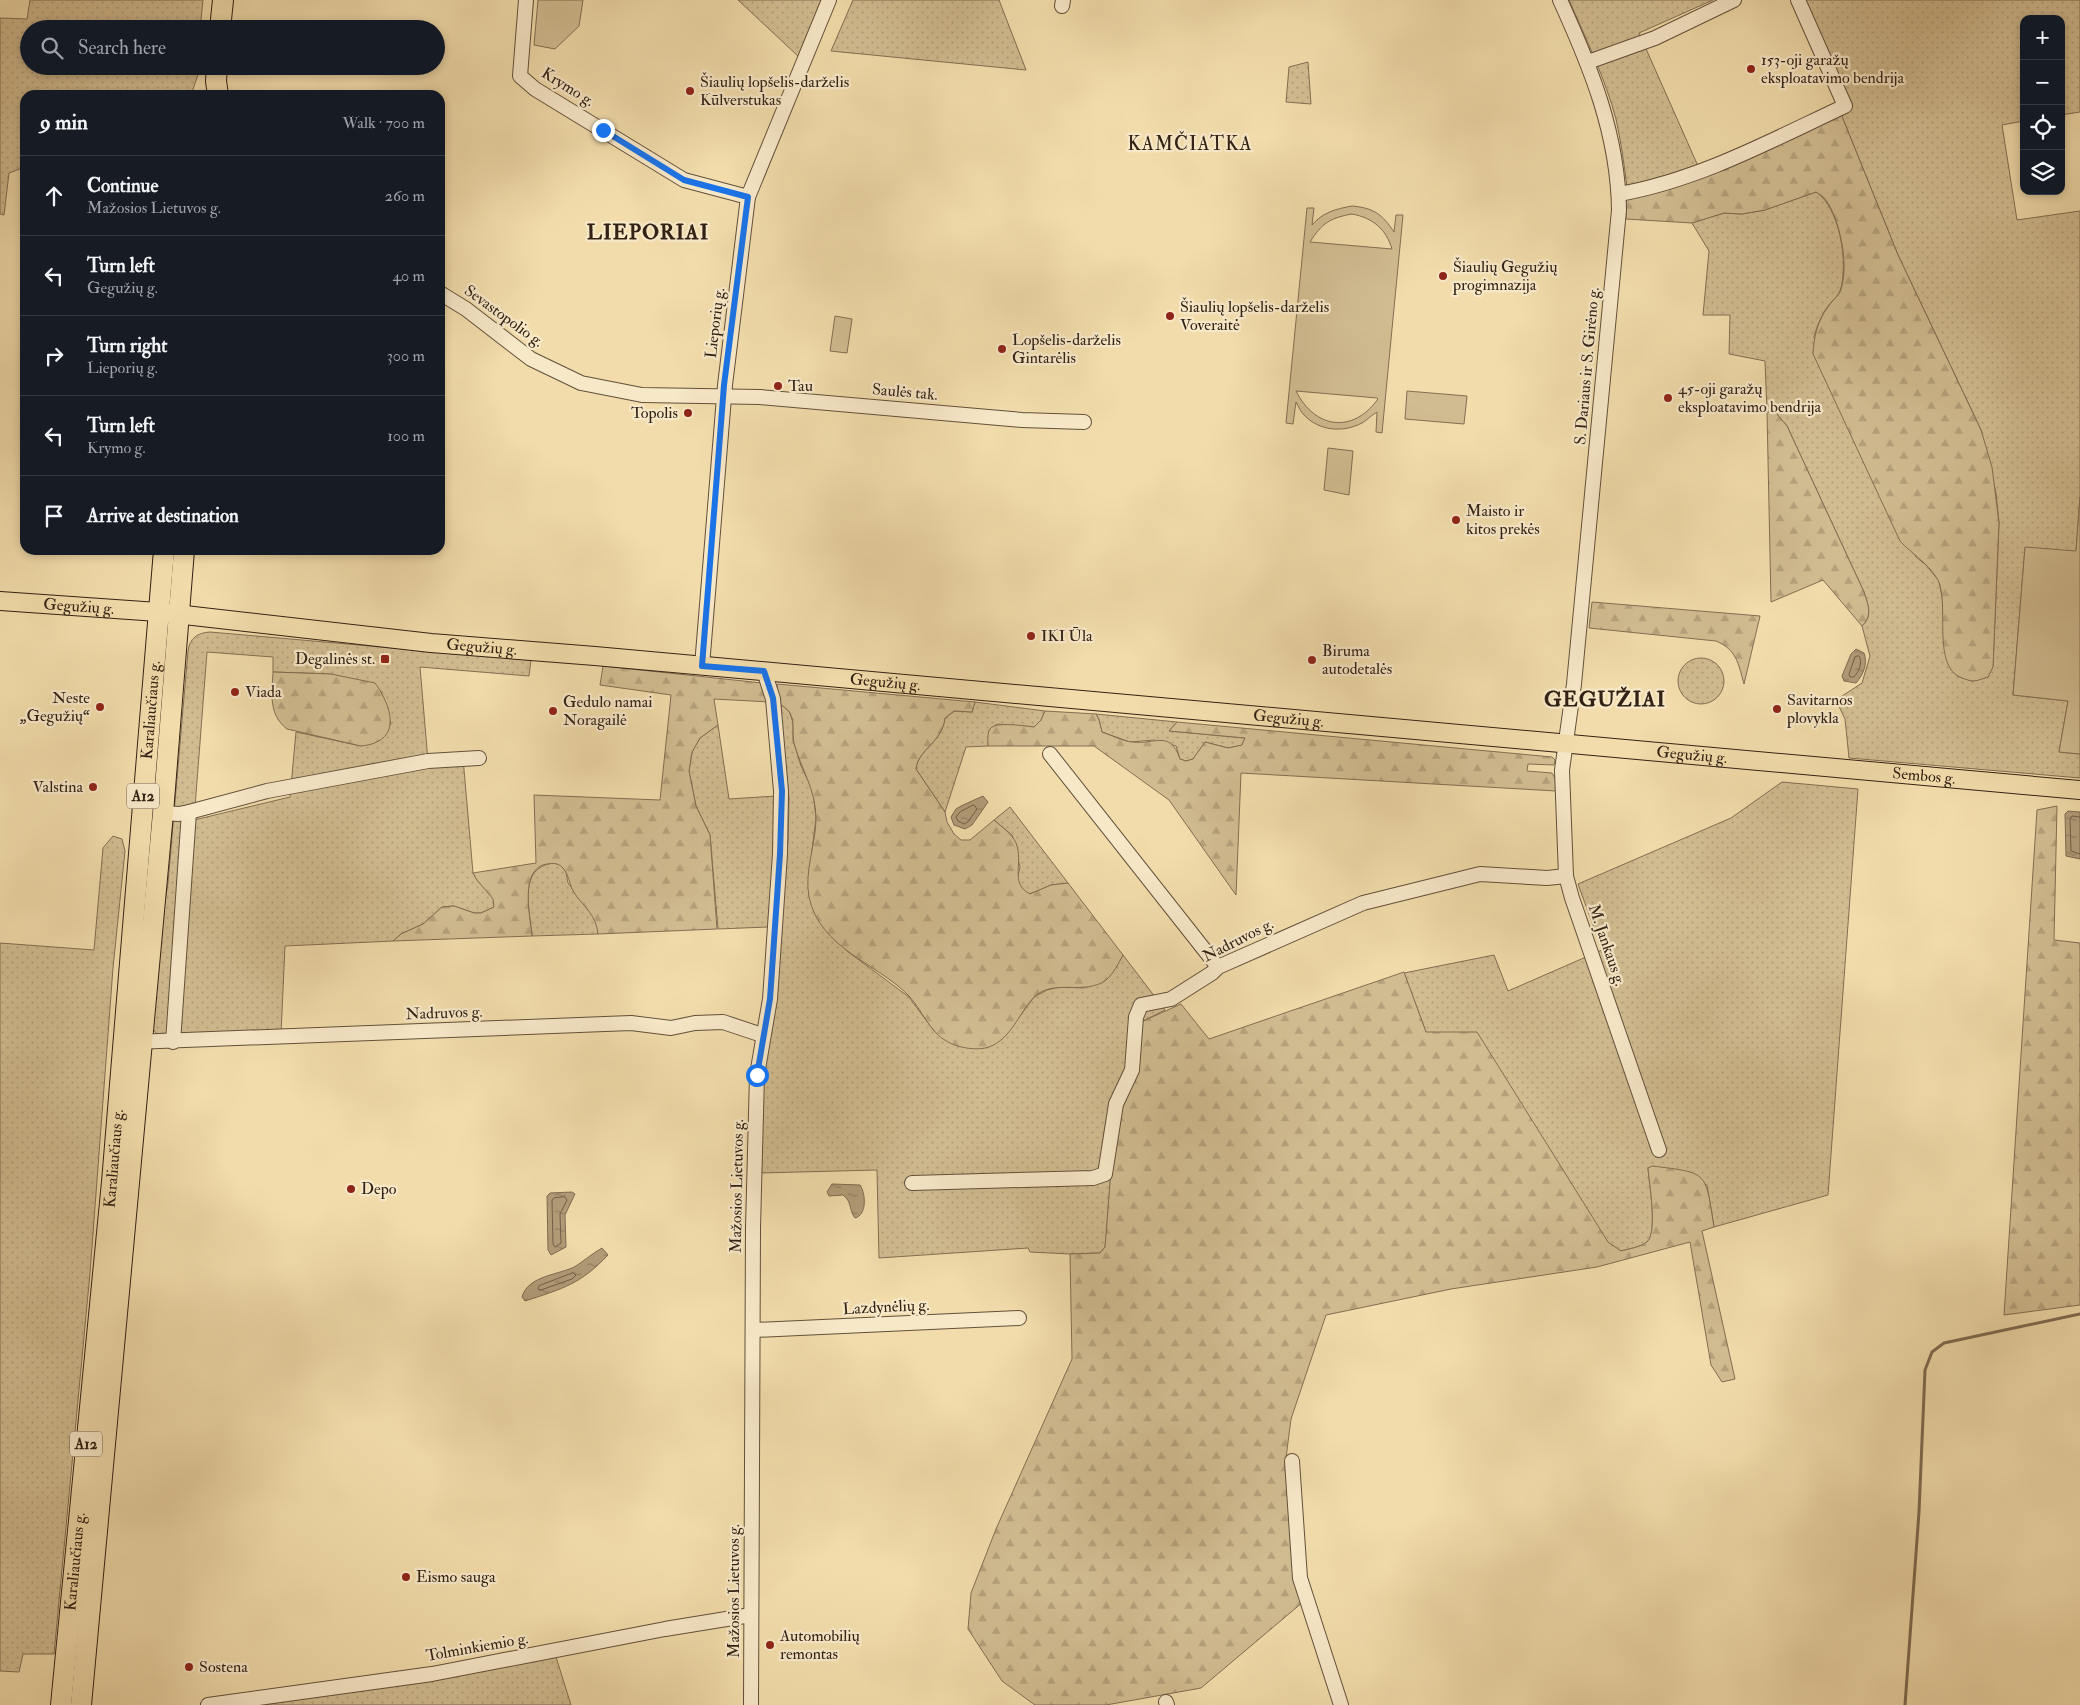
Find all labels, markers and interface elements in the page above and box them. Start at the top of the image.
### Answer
map controls [2020,15,2065,195]
button: + [2020,15,2065,60]
search box [20,20,445,75]
icon: search [38,34,66,62]
text: Search here [78,36,166,60]
place label: 153-oji garažų eksploatavimo bendrija [1761,50,1905,89]
button: − [2020,60,2065,105]
street label: Krymo g. [538,63,598,111]
marker: 153-oji garažų eksploatavimo bendrija [1745,63,1757,75]
place label: Šiaulių lopšelis-darželis Kūlverstukas [700,71,849,110]
marker: Šiaulių lopšelis-darželis Kūlverstukas [684,85,696,97]
button: locate [2020,105,2065,150]
text: 9 min [40,109,88,136]
text: Walk · 700 m [342,113,425,133]
route end [592,119,615,142]
district label: KAMČIATKA [1127,130,1253,156]
button: layers [2020,150,2065,195]
text: Continue [87,174,158,198]
icon: ahead [40,182,68,210]
text: 260 m [385,186,425,206]
text: Mažosios Lietuvos g. [87,198,221,218]
district label: LIEPORIAI [587,219,709,246]
text: Turn left [87,254,155,278]
place label: Šiaulių Gegužių progimnazija [1452,256,1558,296]
icon: left [40,262,68,290]
text: 40 m [392,266,425,286]
marker: Šiaulių Gegužių progimnazija [1437,270,1449,282]
text: Gegužių g. [87,278,158,298]
street label: Sevastopolio g. [460,281,548,352]
street label: S. Dariaus ir S. Girėno g. [1570,286,1604,446]
street label: Lieporių g. [701,287,730,360]
place label: Šiaulių lopšelis-darželis Voveraitė [1180,296,1329,335]
marker: Šiaulių lopšelis-darželis Voveraitė [1164,310,1176,322]
place label: Lopšelis-darželis Gintarėlis [1012,330,1121,368]
text: Turn right [87,334,167,358]
icon: right [40,342,68,370]
marker: Lopšelis-darželis Gintarėlis [996,343,1008,355]
text: 300 m [387,346,425,366]
text: Lieporių g. [87,358,158,378]
place label: Tau [788,376,813,396]
street label: Saulės tak. [871,379,939,405]
place label: 45-oji garažų eksploatavimo bendrija [1678,379,1822,418]
marker: Tau [772,380,784,392]
marker: 45-oji garažų eksploatavimo bendrija [1662,392,1674,404]
place label: Topolis [631,403,678,424]
marker: Topolis [682,407,694,419]
text: Turn left [87,414,155,438]
icon: left [40,422,68,450]
text: 100 m [387,426,425,446]
text: Krymo g. [87,438,145,458]
place label: Maisto ir kitos prekės [1466,501,1540,540]
icon: arrive [40,502,68,530]
text: Arrive at destination [87,504,239,528]
marker: Maisto ir kitos prekės [1450,514,1462,526]
street label: Gegužių g. [43,594,115,619]
place label: IKI Ūla [1041,626,1093,646]
marker: IKI Ūla [1025,630,1037,642]
street label: Gegužių g. [446,634,518,660]
place label: Biruma autodetalės [1322,641,1392,679]
place label: Degalinės st. [295,649,375,669]
marker: Degalinės st. [379,653,391,665]
marker: Biruma autodetalės [1306,654,1318,666]
street label: Karaliaučiaus g. [137,660,165,760]
street label: Gegužių g. [849,669,921,695]
place label: Viada [245,682,282,702]
marker: Viada [229,686,241,698]
district label: GEGUŽIAI [1544,686,1666,713]
place label: Neste „Gegužių“ [19,688,90,726]
place label: Savitarnos plovykla [1786,690,1852,729]
place label: Gedulo namai Noragailė [563,692,652,730]
marker: Neste „Gegužių“ [94,701,106,713]
marker: Savitarnos plovykla [1771,703,1783,715]
marker: Gedulo namai Noragailė [547,705,559,717]
street label: Gegužių g. [1252,705,1325,732]
street label: Gegužių g. [1656,742,1728,768]
street label: Sembos g. [1892,763,1956,789]
place label: Valstina [33,777,83,797]
marker: Valstina [87,781,99,793]
road number: A12 [127,784,159,808]
street label: M. Jankaus g. [1583,902,1630,989]
street label: Nadruvos g. [1199,914,1277,966]
street label: Nadruvos g. [405,1002,483,1024]
route start [746,1064,769,1087]
street label: Karaliaučiaus g. [100,1108,128,1209]
street label: Mažosios Lietuvos g. [726,1119,748,1253]
place label: Depo [361,1179,397,1200]
marker: Depo [345,1183,357,1195]
street label: Lazdynėlių g. [842,1295,930,1319]
road number: A12 [70,1432,102,1456]
street label: Karaliaučiaus g. [60,1512,90,1612]
street label: Mažosios Lietuvos g. [724,1524,744,1658]
place label: Eismo sauga [416,1567,496,1587]
marker: Eismo sauga [400,1571,412,1583]
place label: Automobilių remontas [779,1626,860,1664]
street label: Tolminkiemio g. [424,1628,530,1666]
marker: Automobilių remontas [764,1639,776,1651]
place label: Sostena [199,1657,248,1677]
marker: Sostena [183,1661,195,1673]

